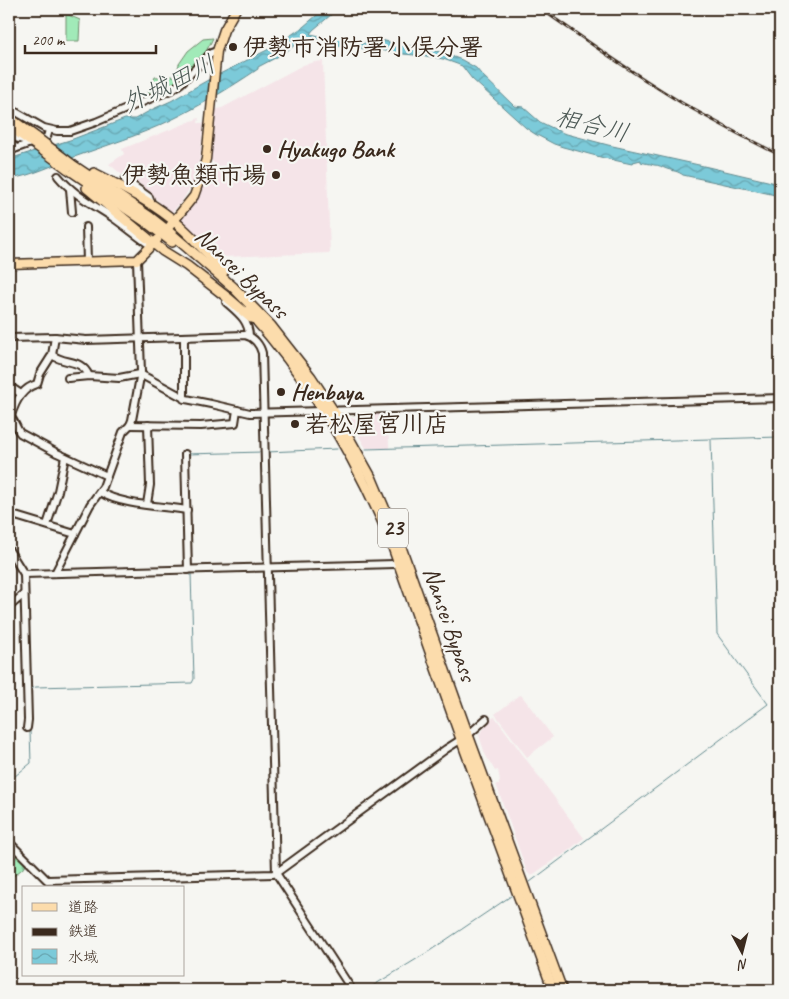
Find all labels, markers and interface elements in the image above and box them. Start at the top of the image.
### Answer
scale bar [25,22,156,54]
text: 200 m [32,31,66,50]
place label: 伊勢市消防署小俣分署 [243,32,483,62]
marker: 伊勢市消防署小俣分署 [227,41,239,53]
water label: 外城田川 [117,48,221,120]
water label: 相合川 [552,100,632,150]
place label: Hyakugo Bank [277,134,396,164]
marker: Hyakugo Bank [261,143,273,155]
place label: 伊勢魚類市場 [122,160,266,190]
marker: 伊勢魚類市場 [270,169,282,181]
street label: Nansei Bypass [189,221,296,326]
place label: Henbaya [291,377,364,407]
marker: Henbaya [275,386,287,398]
place label: 若松屋宮川店 [305,409,449,439]
marker: 若松屋宮川店 [289,418,301,430]
road number: 23 [378,508,408,548]
street label: Nansei Bypass [417,563,484,687]
legend [22,886,185,976]
text: 道路 [68,898,98,917]
text: 鉄道 [68,922,98,941]
north arrow [716,926,766,976]
text: 水域 [68,948,98,967]
text: N [736,955,749,974]

